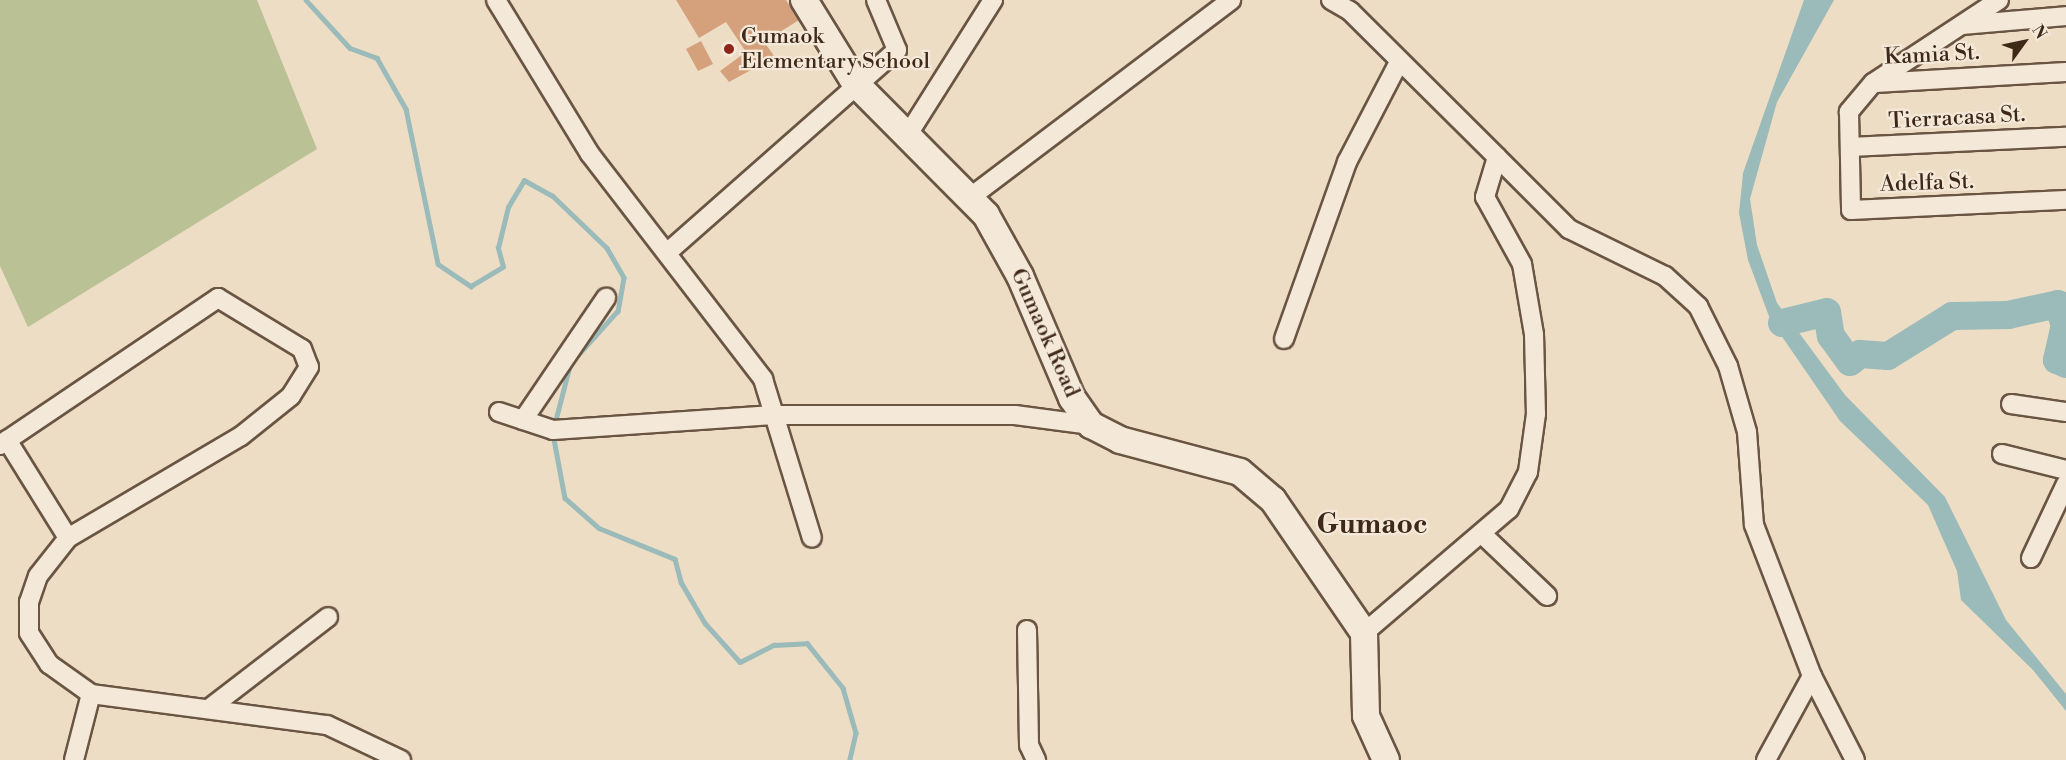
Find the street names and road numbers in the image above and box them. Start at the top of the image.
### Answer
street label: Kamia St. [1884,39,1980,71]
street label: Tierracasa St. [1888,101,2026,135]
street label: Adelfa St. [1880,168,1974,198]
street label: Gumaok Road [1005,264,1085,402]

